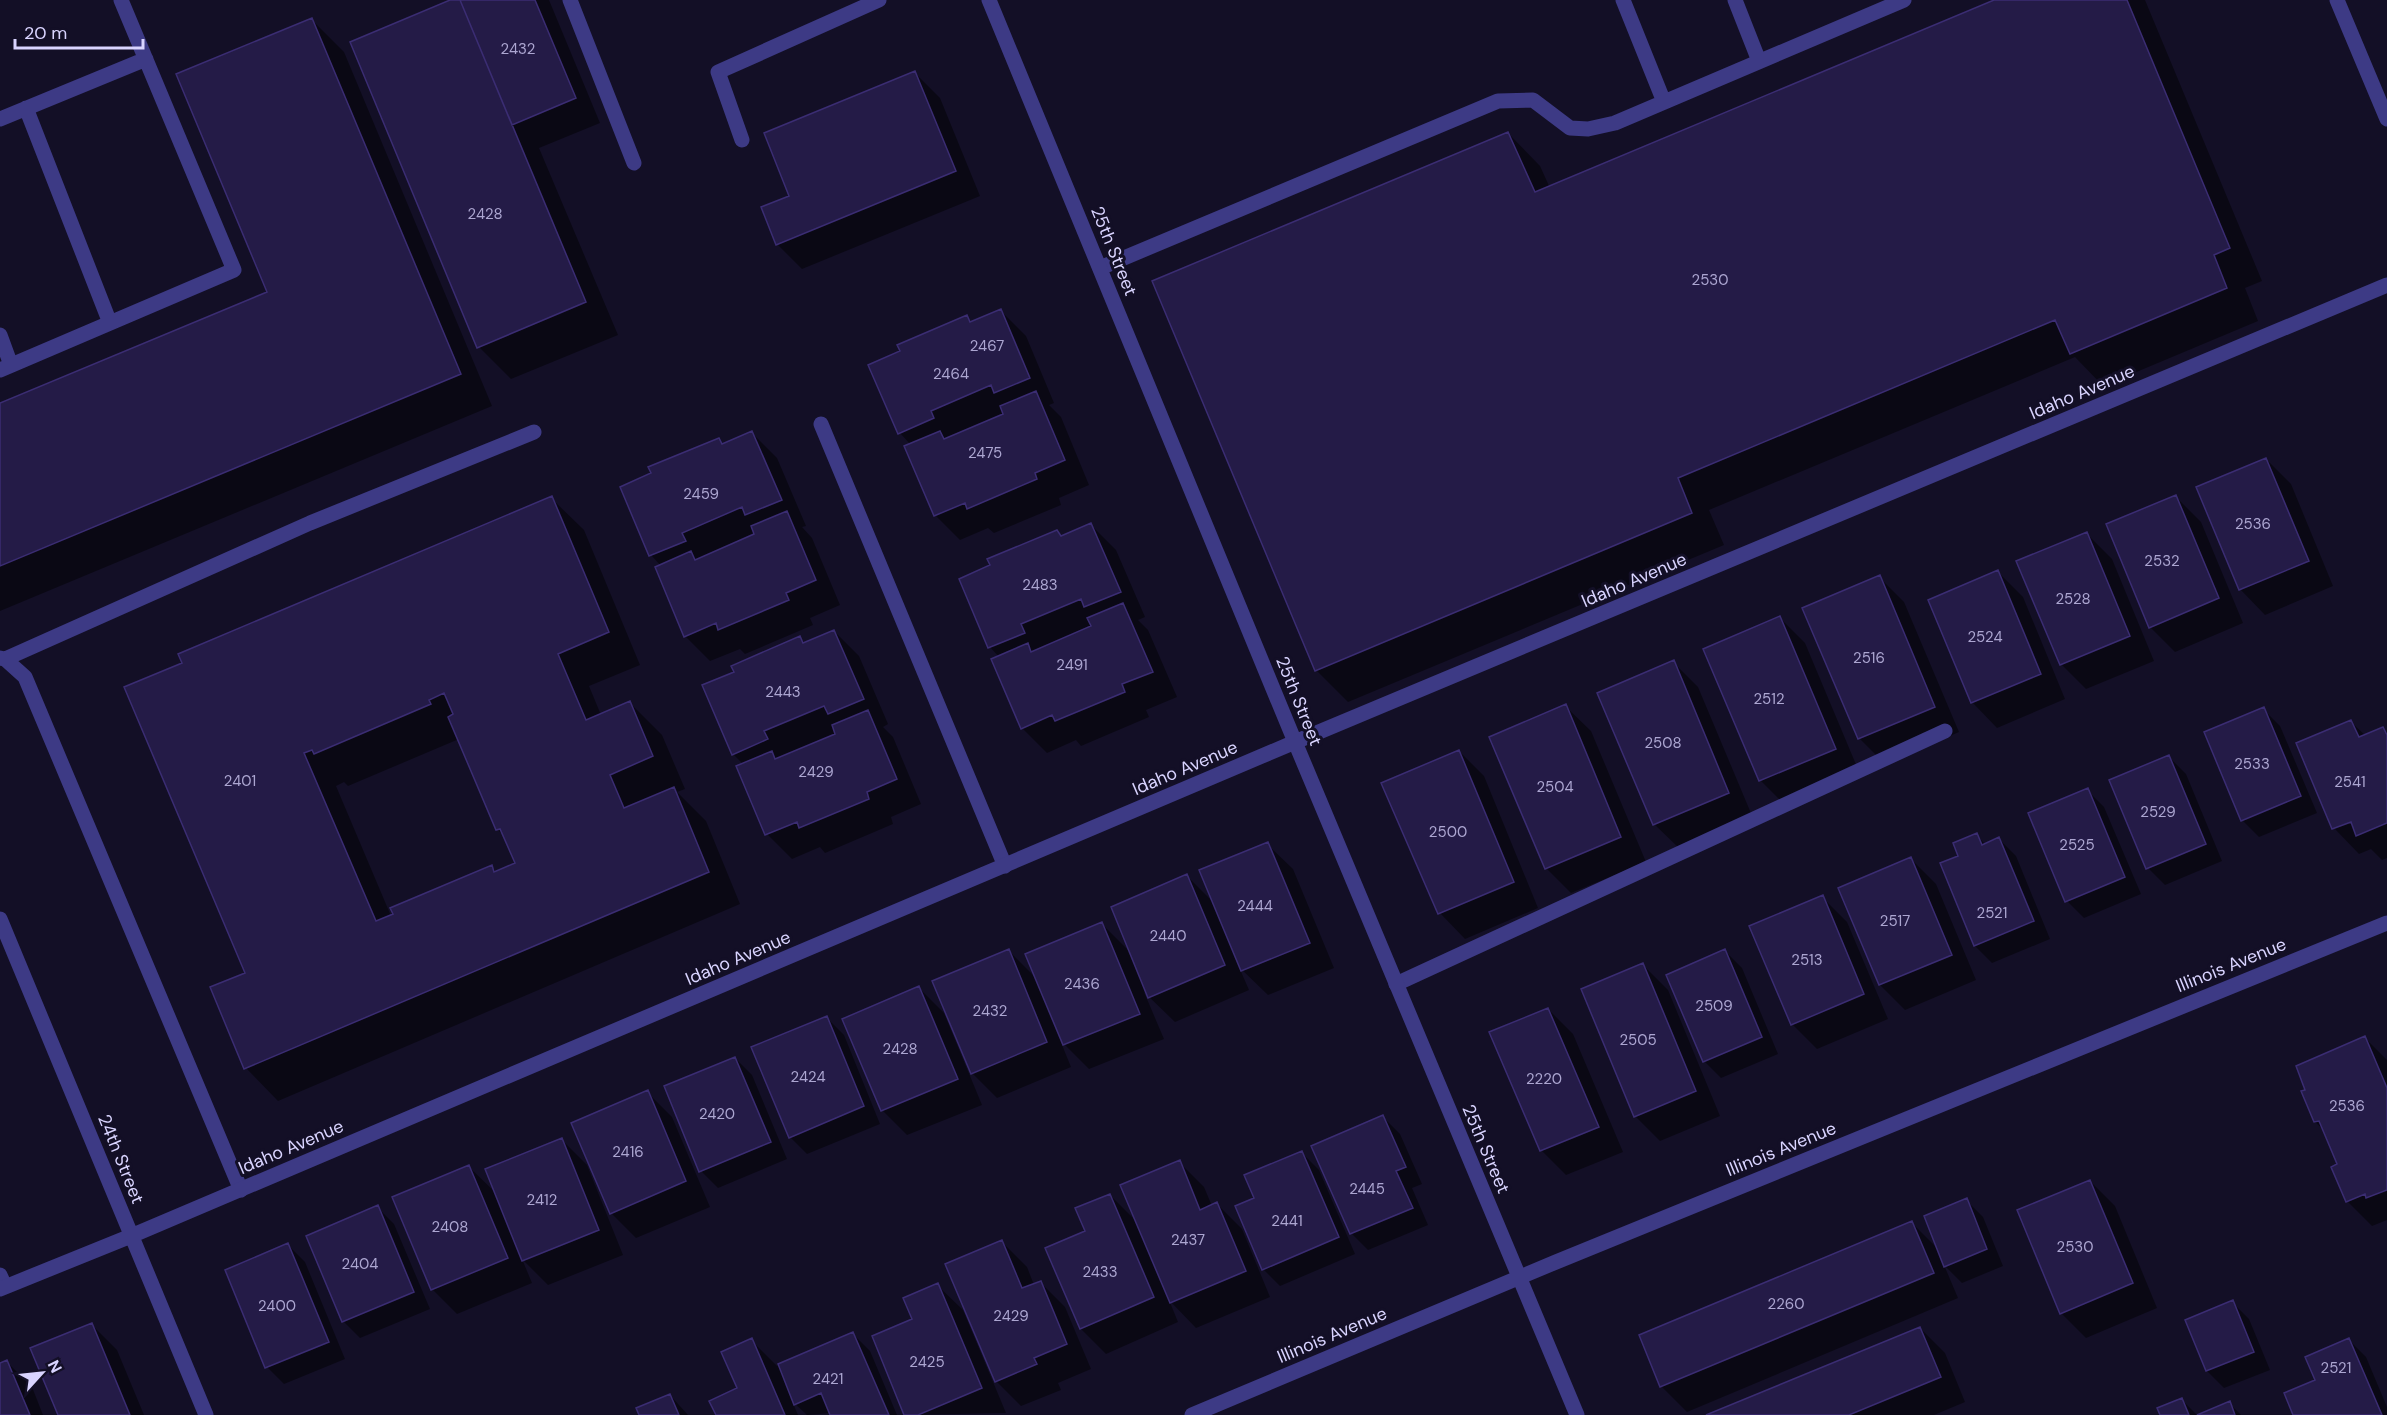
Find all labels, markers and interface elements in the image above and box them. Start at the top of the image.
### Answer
scale bar [15,12,142,50]
text: 20 m [24,21,67,45]
house number: 2432 [501,39,536,59]
street label: 25th Street [1085,203,1143,299]
house number: 2428 [468,204,503,224]
house number: 2530 [1692,270,1728,290]
house number: 2467 [970,336,1004,356]
street label: Idaho Avenue [2026,359,2138,425]
house number: 2464 [933,364,969,384]
house number: 2475 [968,443,1002,463]
house number: 2459 [683,484,719,504]
house number: 2536 [2235,514,2271,534]
street label: Idaho Avenue [1578,547,1690,613]
house number: 2532 [2144,551,2180,571]
house number: 2483 [1022,575,1058,595]
house number: 2528 [2055,589,2091,609]
house number: 2524 [1967,627,2003,647]
house number: 2516 [1853,648,1885,668]
street label: 25th Street [1270,653,1328,749]
house number: 2491 [1056,655,1088,675]
house number: 2443 [765,682,801,702]
house number: 2512 [1753,689,1785,709]
house number: 2508 [1644,733,1682,753]
street label: Idaho Avenue [1129,735,1241,801]
house number: 2533 [2234,754,2270,774]
house number: 2429 [798,762,834,782]
house number: 2401 [224,771,256,791]
house number: 2541 [2334,772,2366,792]
house number: 2504 [1536,777,1574,797]
house number: 2529 [2140,802,2176,822]
house number: 2500 [1429,822,1467,842]
house number: 2525 [2059,835,2095,855]
house number: 2444 [1237,896,1273,916]
house number: 2521 [1977,903,2007,923]
house number: 2517 [1880,911,1910,931]
street label: Idaho Avenue [682,925,794,991]
house number: 2440 [1150,926,1186,946]
street label: Illinois Avenue [2172,932,2290,998]
house number: 2513 [1791,950,1823,970]
house number: 2436 [1064,974,1100,994]
house number: 2509 [1695,996,1733,1016]
house number: 2432 [973,1001,1008,1021]
house number: 2505 [1619,1030,1657,1050]
house number: 2428 [883,1039,918,1059]
house number: 2424 [791,1067,825,1087]
house number: 2220 [1526,1069,1562,1089]
house number: 2536 [2329,1096,2365,1116]
street label: 25th Street [1456,1101,1516,1197]
house number: 2420 [699,1104,735,1124]
street label: 24th Street [92,1111,150,1207]
street label: Idaho Avenue [235,1114,347,1180]
street label: Illinois Avenue [1722,1116,1840,1182]
house number: 2416 [612,1142,644,1162]
house number: 2445 [1349,1179,1385,1199]
house number: 2412 [527,1190,557,1210]
house number: 2441 [1271,1211,1303,1231]
house number: 2408 [432,1217,468,1237]
house number: 2437 [1171,1230,1205,1250]
house number: 2530 [2057,1237,2093,1257]
house number: 2404 [342,1254,378,1274]
house number: 2433 [1082,1262,1118,1282]
house number: 2260 [1768,1294,1804,1314]
house number: 2400 [258,1296,296,1316]
street label: Illinois Avenue [1274,1301,1390,1369]
house number: 2429 [993,1306,1029,1326]
north arrow [12,1343,72,1403]
house number: 2425 [909,1352,945,1372]
text: N [43,1356,67,1376]
house number: 2521 [2321,1358,2351,1378]
house number: 2421 [813,1369,843,1389]

